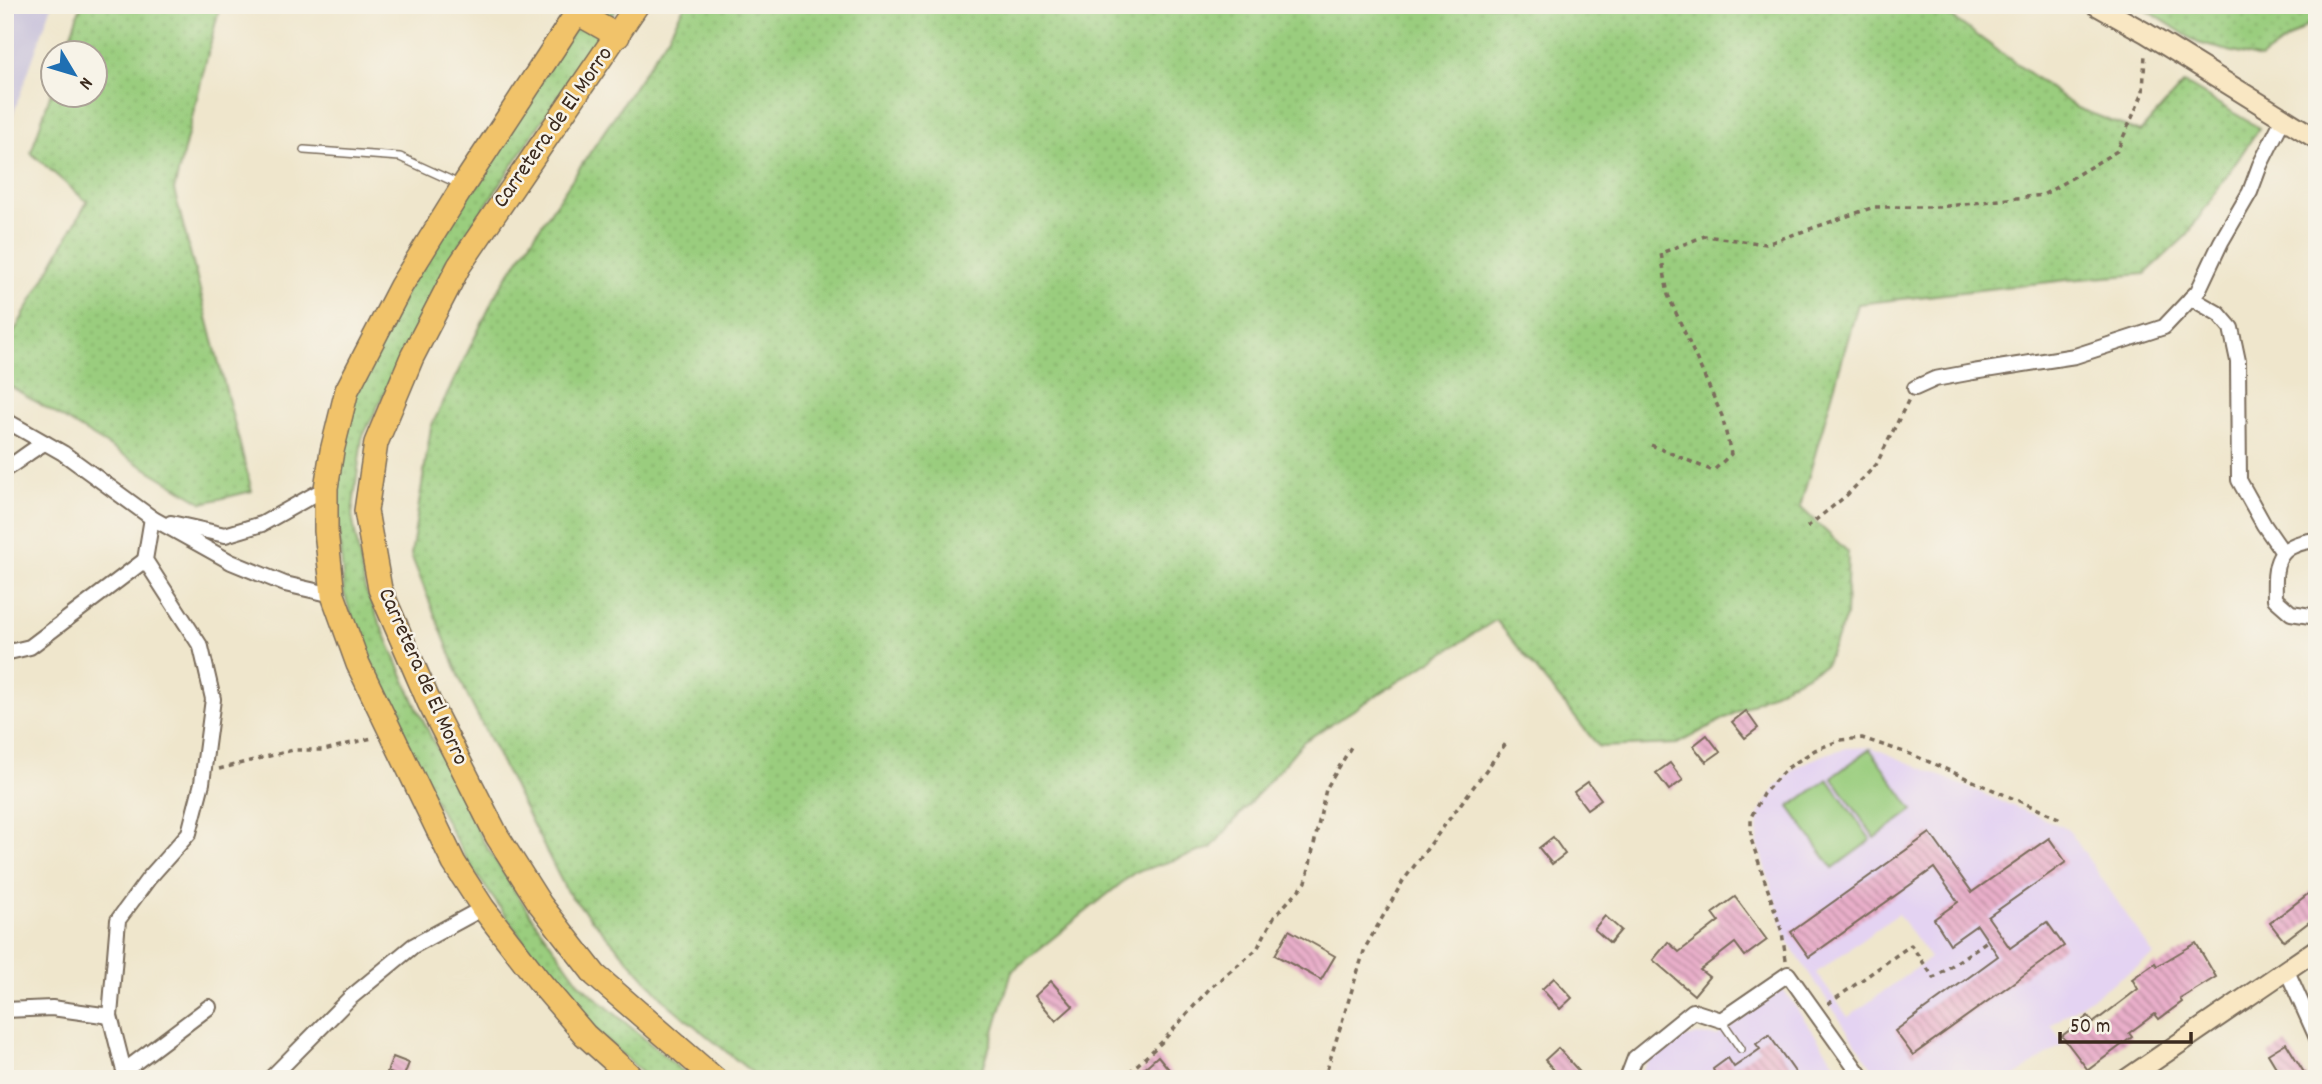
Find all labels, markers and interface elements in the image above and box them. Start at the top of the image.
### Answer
north arrow [38,38,108,108]
street label: Carretera de El Morro [486,40,622,216]
text: N [71,70,98,94]
street label: Carretera de El Morro [368,583,476,771]
scale bar [2060,1000,2191,1044]
text: 50 m [2070,1013,2110,1043]

